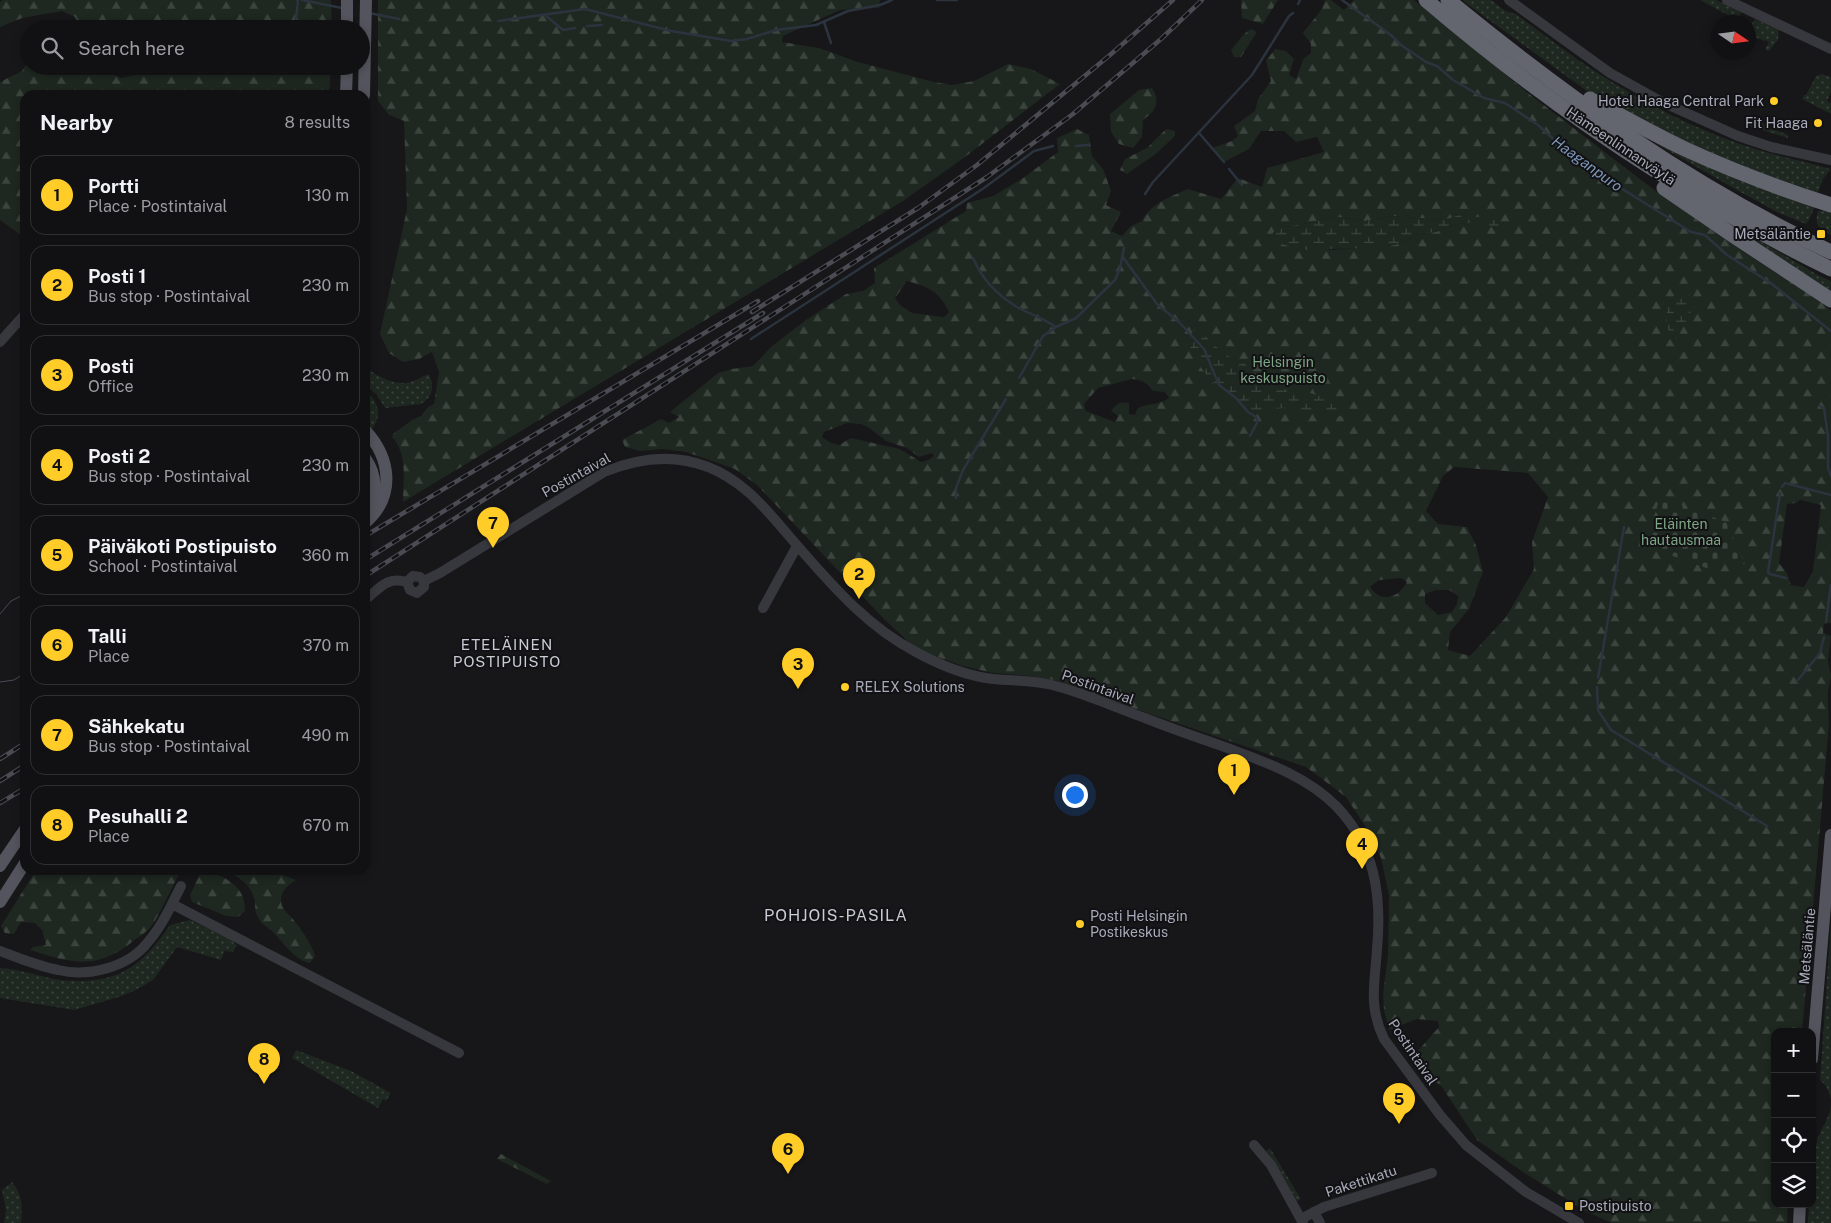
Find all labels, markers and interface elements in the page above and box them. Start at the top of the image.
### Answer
north arrow [1711,15,1756,60]
search box [20,20,370,75]
icon: search [38,34,66,62]
text: Search here [78,37,185,59]
place label: Hotel Haaga Central Park [1598,93,1764,109]
marker: Hotel Haaga Central Park [1768,95,1780,107]
street label: Hämeenlinnanväylä [1564,104,1678,188]
text: Nearby [40,110,113,135]
text: 8 results [285,113,350,132]
place label: Fit Haaga [1745,115,1808,131]
marker: Fit Haaga [1812,117,1824,129]
water label: Haaganpuro [1549,132,1626,195]
text: Portti [88,175,139,197]
text: 1 [54,186,60,205]
text: 130 m [305,186,349,205]
text: Place · Postintaival [88,197,227,216]
place label: Metsäläntie [1734,226,1811,242]
marker: Metsäläntie [1815,228,1827,240]
text: Posti 1 [88,265,146,287]
text: 2 [52,276,62,295]
text: 230 m [302,276,349,295]
text: Bus stop · Postintaival [88,287,250,306]
park label: Helsingin keskuspuisto [1240,354,1326,386]
text: Posti [88,355,134,377]
text: 3 [52,366,62,385]
text: 230 m [302,366,349,385]
text: Office [88,377,134,396]
text: Posti 2 [88,445,150,467]
street label: Postintaival [539,450,613,500]
text: 4 [52,456,62,475]
text: 230 m [302,456,349,475]
text: Bus stop · Postintaival [88,467,250,486]
pin: 7 [477,507,509,548]
park label: Eläinten hautausmaa [1641,516,1721,548]
text: Päiväkoti Postipuisto [88,535,277,557]
text: 5 [52,546,62,565]
text: 360 m [302,546,349,565]
text: School · Postintaival [88,557,238,576]
pin: 2 [843,558,875,599]
text: Talli [88,625,127,647]
district label: ETELÄINEN POSTIPUISTO [453,635,561,670]
text: 6 [52,636,62,655]
text: 370 m [302,636,349,655]
text: Place [88,647,130,666]
pin: 3 [782,648,814,689]
street label: Postintaival [1060,667,1136,707]
place label: RELEX Solutions [855,679,965,695]
marker: RELEX Solutions [839,681,851,693]
text: Sähkekatu [88,715,185,737]
text: 7 [52,726,62,745]
text: 490 m [302,726,349,745]
text: Bus stop · Postintaival [88,737,250,756]
pin: 1 [1218,754,1250,795]
your location [1062,782,1088,808]
text: Pesuhalli 2 [88,805,188,827]
text: 8 [52,816,62,835]
text: 670 m [303,816,349,835]
text: Place [88,827,130,846]
pin: 4 [1346,828,1378,869]
district label: POHJOIS-PASILA [764,906,908,925]
street label: Metsäläntie [1796,907,1818,985]
place label: Posti Helsingin Postikeskus [1090,908,1188,940]
marker: Posti Helsingin Postikeskus [1074,918,1086,930]
street label: Postintaival [1385,1016,1441,1088]
map controls [1771,1028,1816,1208]
button: + [1771,1028,1816,1073]
pin: 8 [248,1043,280,1084]
button: − [1771,1073,1816,1118]
pin: 5 [1383,1083,1415,1124]
button: locate [1771,1118,1816,1163]
pin: 6 [772,1133,804,1174]
street label: Pakettikatu [1323,1162,1399,1200]
button: layers [1771,1163,1816,1208]
place label: Postipuisto [1579,1198,1652,1214]
marker: Postipuisto [1563,1200,1575,1212]

